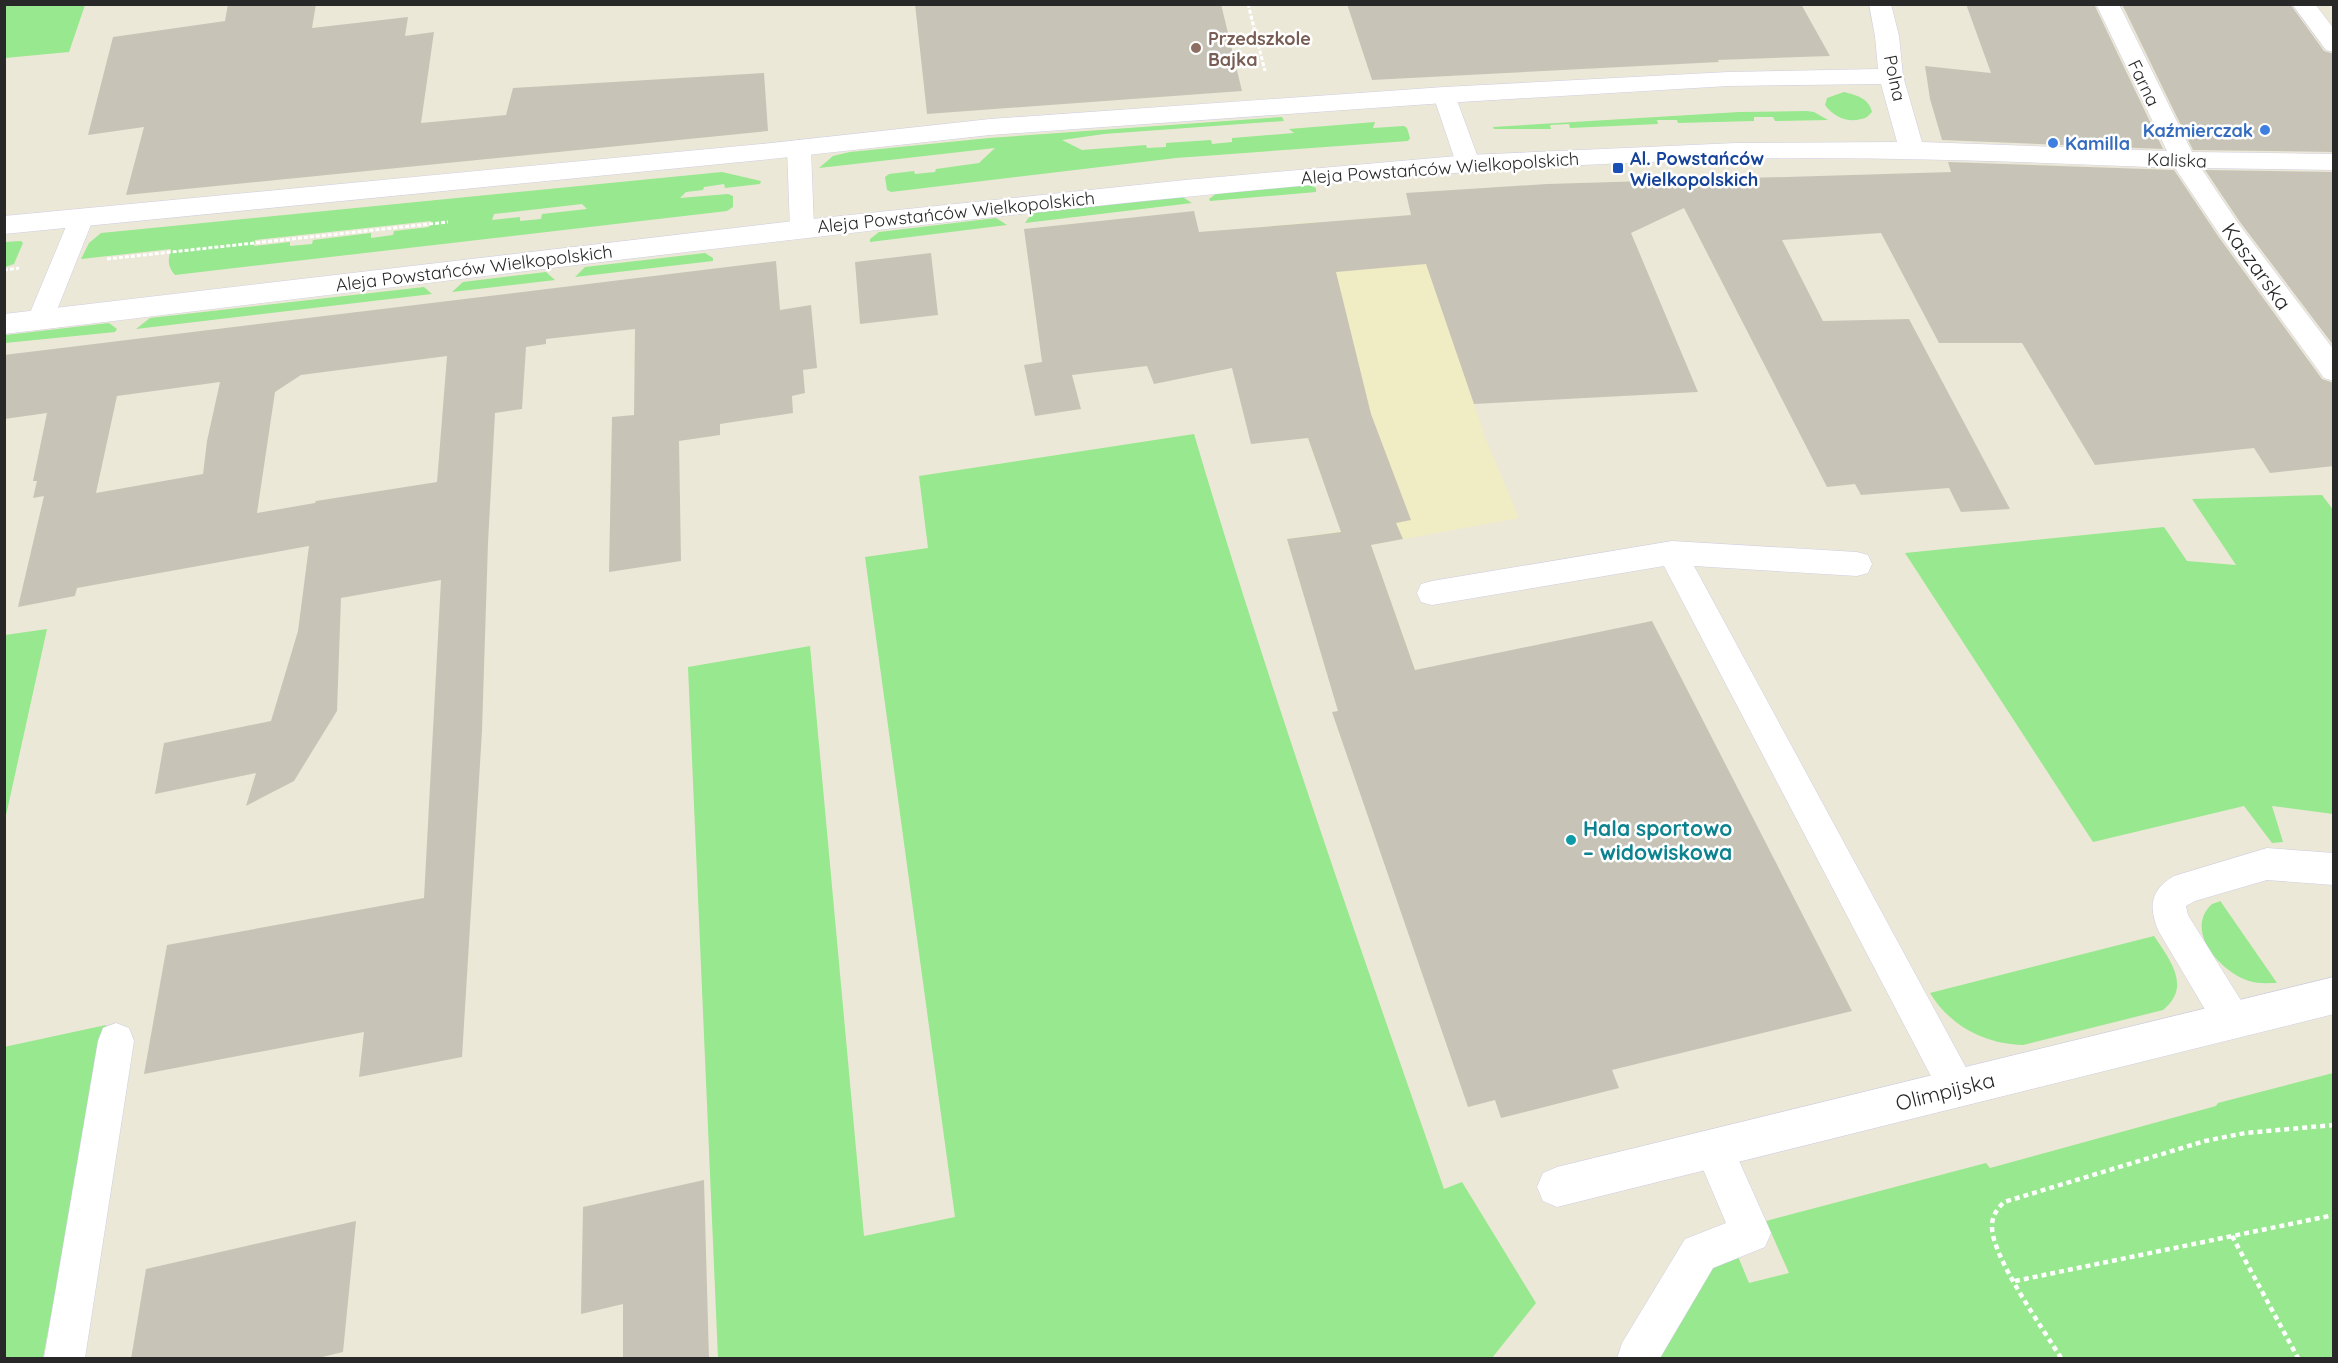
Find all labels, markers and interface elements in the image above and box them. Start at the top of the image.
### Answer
place label: Przedszkole Bajka [1208,27,1311,71]
marker: Przedszkole Bajka [1189,41,1203,55]
street label: Polna [1879,53,1911,103]
street label: Farna [2123,56,2165,110]
place label: Kaźmierczak [2143,119,2253,142]
marker: Kaźmierczak [2258,123,2272,137]
place label: Kamilla [2065,132,2130,155]
marker: Kamilla [2046,136,2060,150]
street label: Aleja Powstańców Wielkopolskich [1300,147,1580,189]
place label: Al. Powstańców Wielkopolskich [1630,147,1764,191]
street label: Kaliska [2147,147,2207,173]
marker: Al. Powstańców Wielkopolskich [1611,161,1625,175]
street label: Aleja Powstańców Wielkopolskich [816,186,1096,238]
street label: Kaszarska [2217,217,2297,315]
street label: Aleja Powstańców Wielkopolskich [334,240,614,296]
place label: Hala sportowo – widowiskowa [1583,815,1732,865]
marker: Hala sportowo – widowiskowa [1564,833,1578,847]
street label: Olimpijska [1893,1066,1997,1116]

